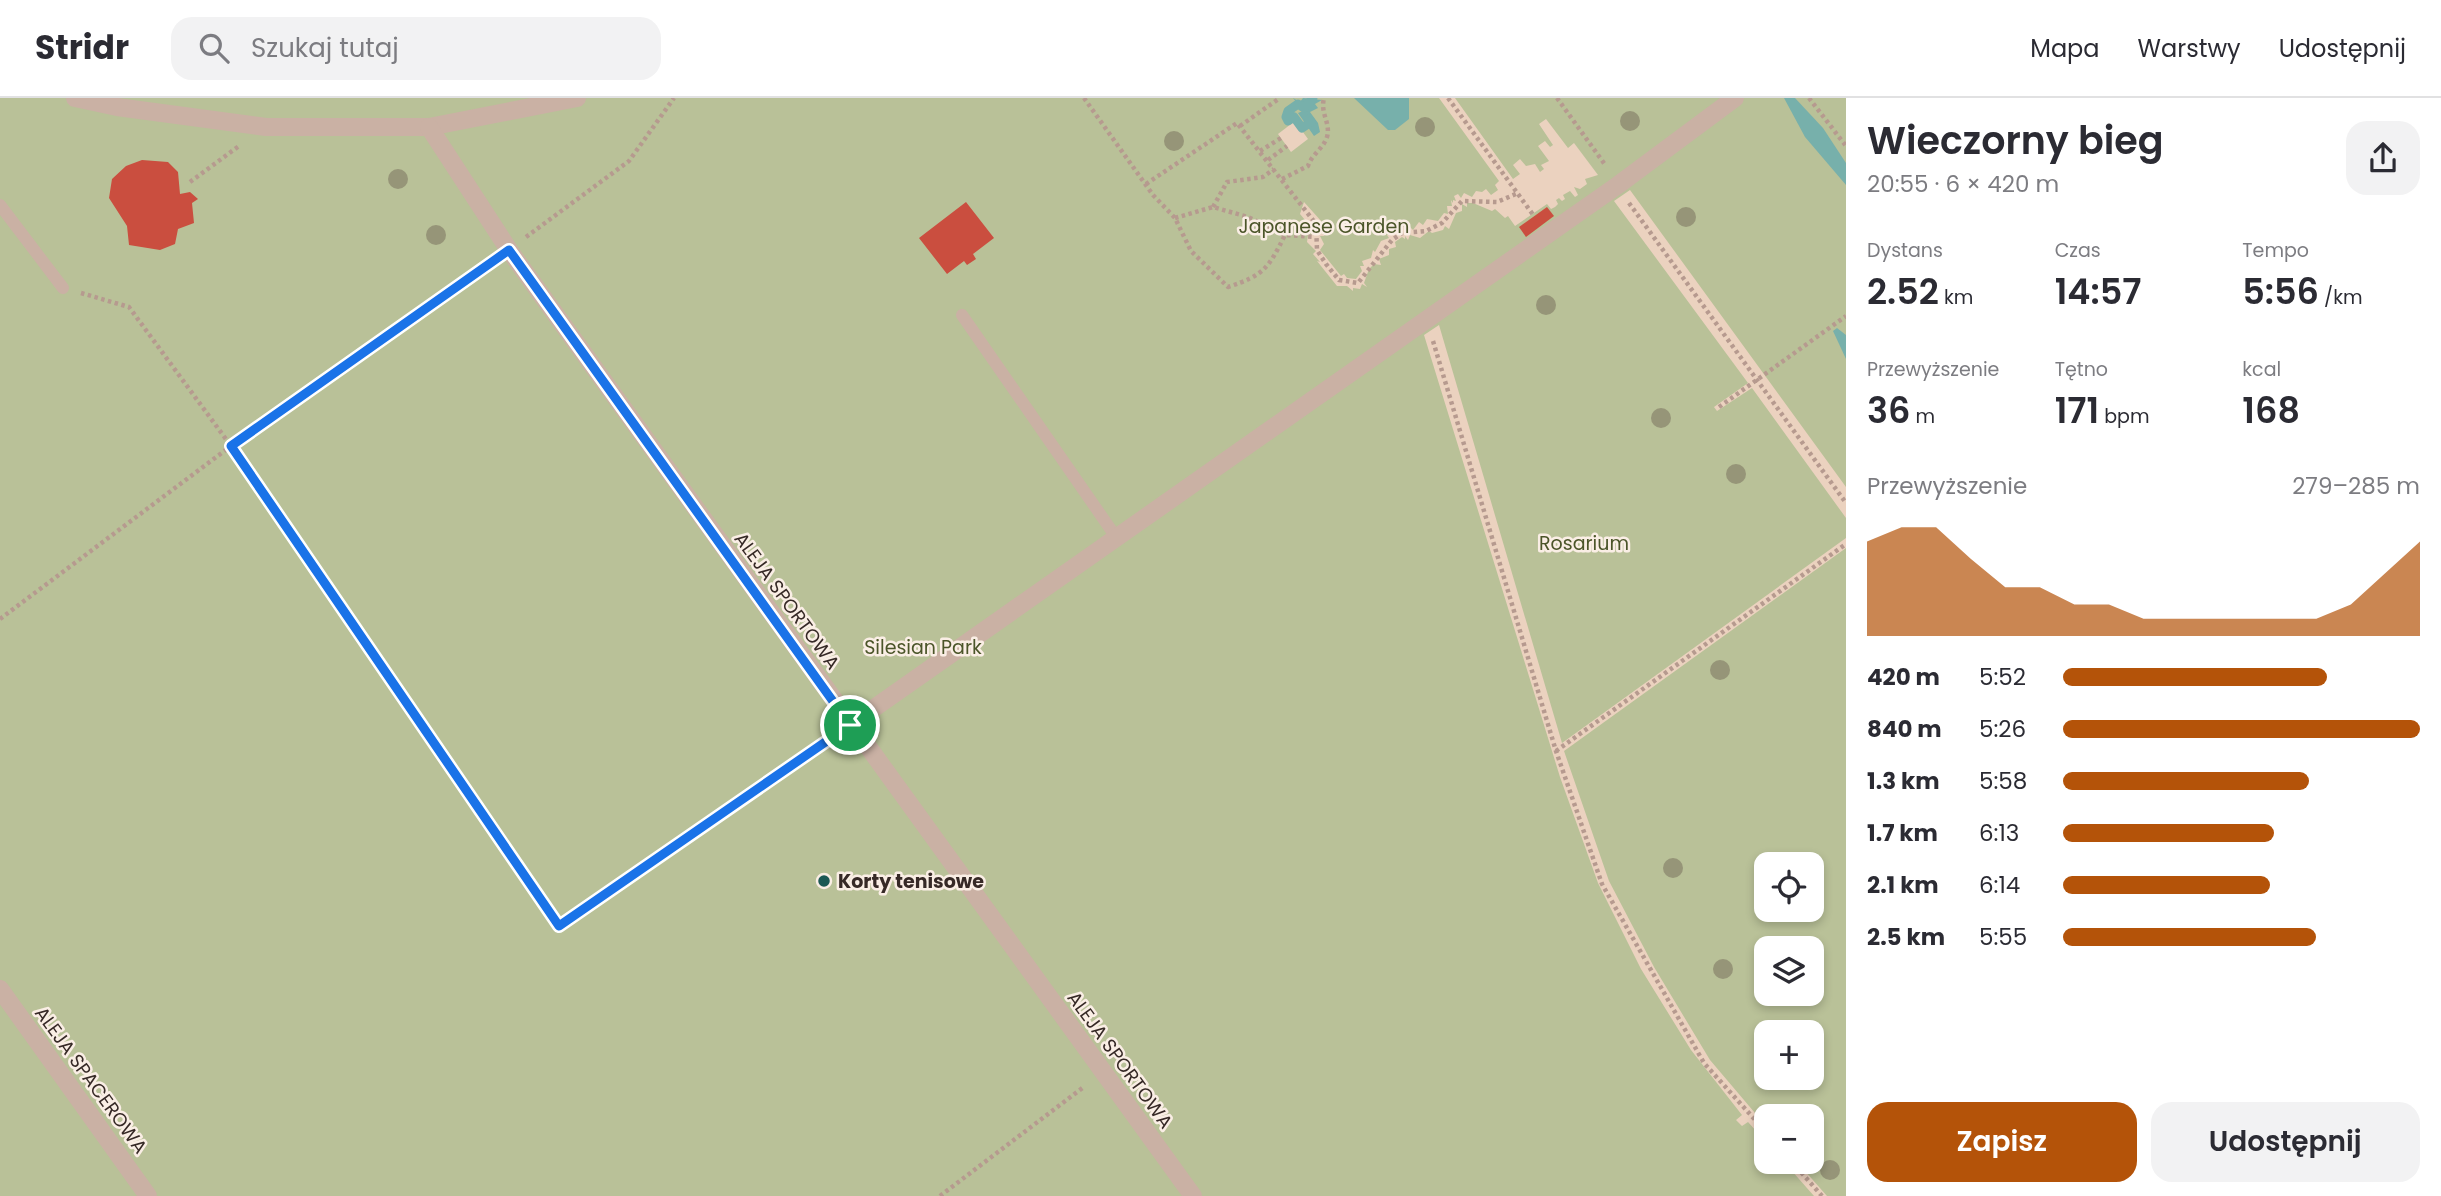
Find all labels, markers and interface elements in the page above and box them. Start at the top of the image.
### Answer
search box [171,17,661,80]
text: Stridr [35,24,129,71]
icon: search [195,29,233,67]
text: Szukaj tutaj [251,30,399,66]
text: Mapa [2030,32,2100,65]
text: Warstwy [2138,32,2241,65]
text: Udostępnij [2279,32,2406,65]
text: Wieczorny bieg [1867,114,2163,167]
button: share [2346,121,2420,195]
text: 20:55 · 6 × 420 m [1867,168,2059,200]
park label: Japanese Garden [1239,213,1409,240]
text: Dystans [1867,237,1943,264]
text: Czas [2055,237,2101,264]
text: Tempo [2242,237,2309,264]
text: 2.52 [1867,267,1939,316]
text: 14:57 [2055,267,2141,316]
text: 5:56 [2242,267,2319,316]
text: km [1939,284,1973,311]
text: /km [2319,284,2363,311]
text: Przewyższenie [1867,356,1999,383]
text: Tętno [2055,356,2108,383]
text: kcal [2242,356,2281,383]
text: 36 [1867,386,1910,435]
text: 171 [2055,386,2099,435]
text: 168 [2242,386,2300,435]
text: m [1910,403,1935,430]
text: bpm [2099,403,2150,430]
text: Przewyższenie [1867,470,2027,502]
text: 279–285 m [2292,470,2420,502]
street label: ALEJA SPORTOWA [728,527,846,675]
park label: Rosarium [1539,530,1629,557]
park label: Silesian Park [864,634,982,661]
text: 420 m [1867,661,1940,693]
text: 5:52 [1979,661,2026,693]
pin [820,695,880,755]
icon: arrive [831,706,869,744]
text: 840 m [1867,713,1942,745]
text: 5:26 [1979,713,2026,745]
text: 1.3 km [1867,765,1940,797]
text: 5:58 [1979,765,2027,797]
text: 1.7 km [1867,817,1938,849]
text: 6:13 [1979,817,2019,849]
map controls [1754,852,1824,1174]
button: locate [1754,852,1824,922]
place label: Korty tenisowe [838,868,984,895]
text: 2.1 km [1867,869,1939,901]
text: 6:14 [1979,869,2020,901]
marker: Korty tenisowe [816,873,832,889]
text: 2.5 km [1867,921,1945,953]
text: 5:55 [1979,921,2027,953]
button: layers [1754,936,1824,1006]
street label: ALEJA SPORTOWA [1061,986,1179,1134]
street label: ALEJA SPACEROWA [28,1001,154,1159]
button: + [1754,1020,1824,1090]
button: Zapisz [1867,1102,2137,1182]
button: Udostępnij [2151,1102,2420,1182]
button: − [1754,1104,1824,1174]

